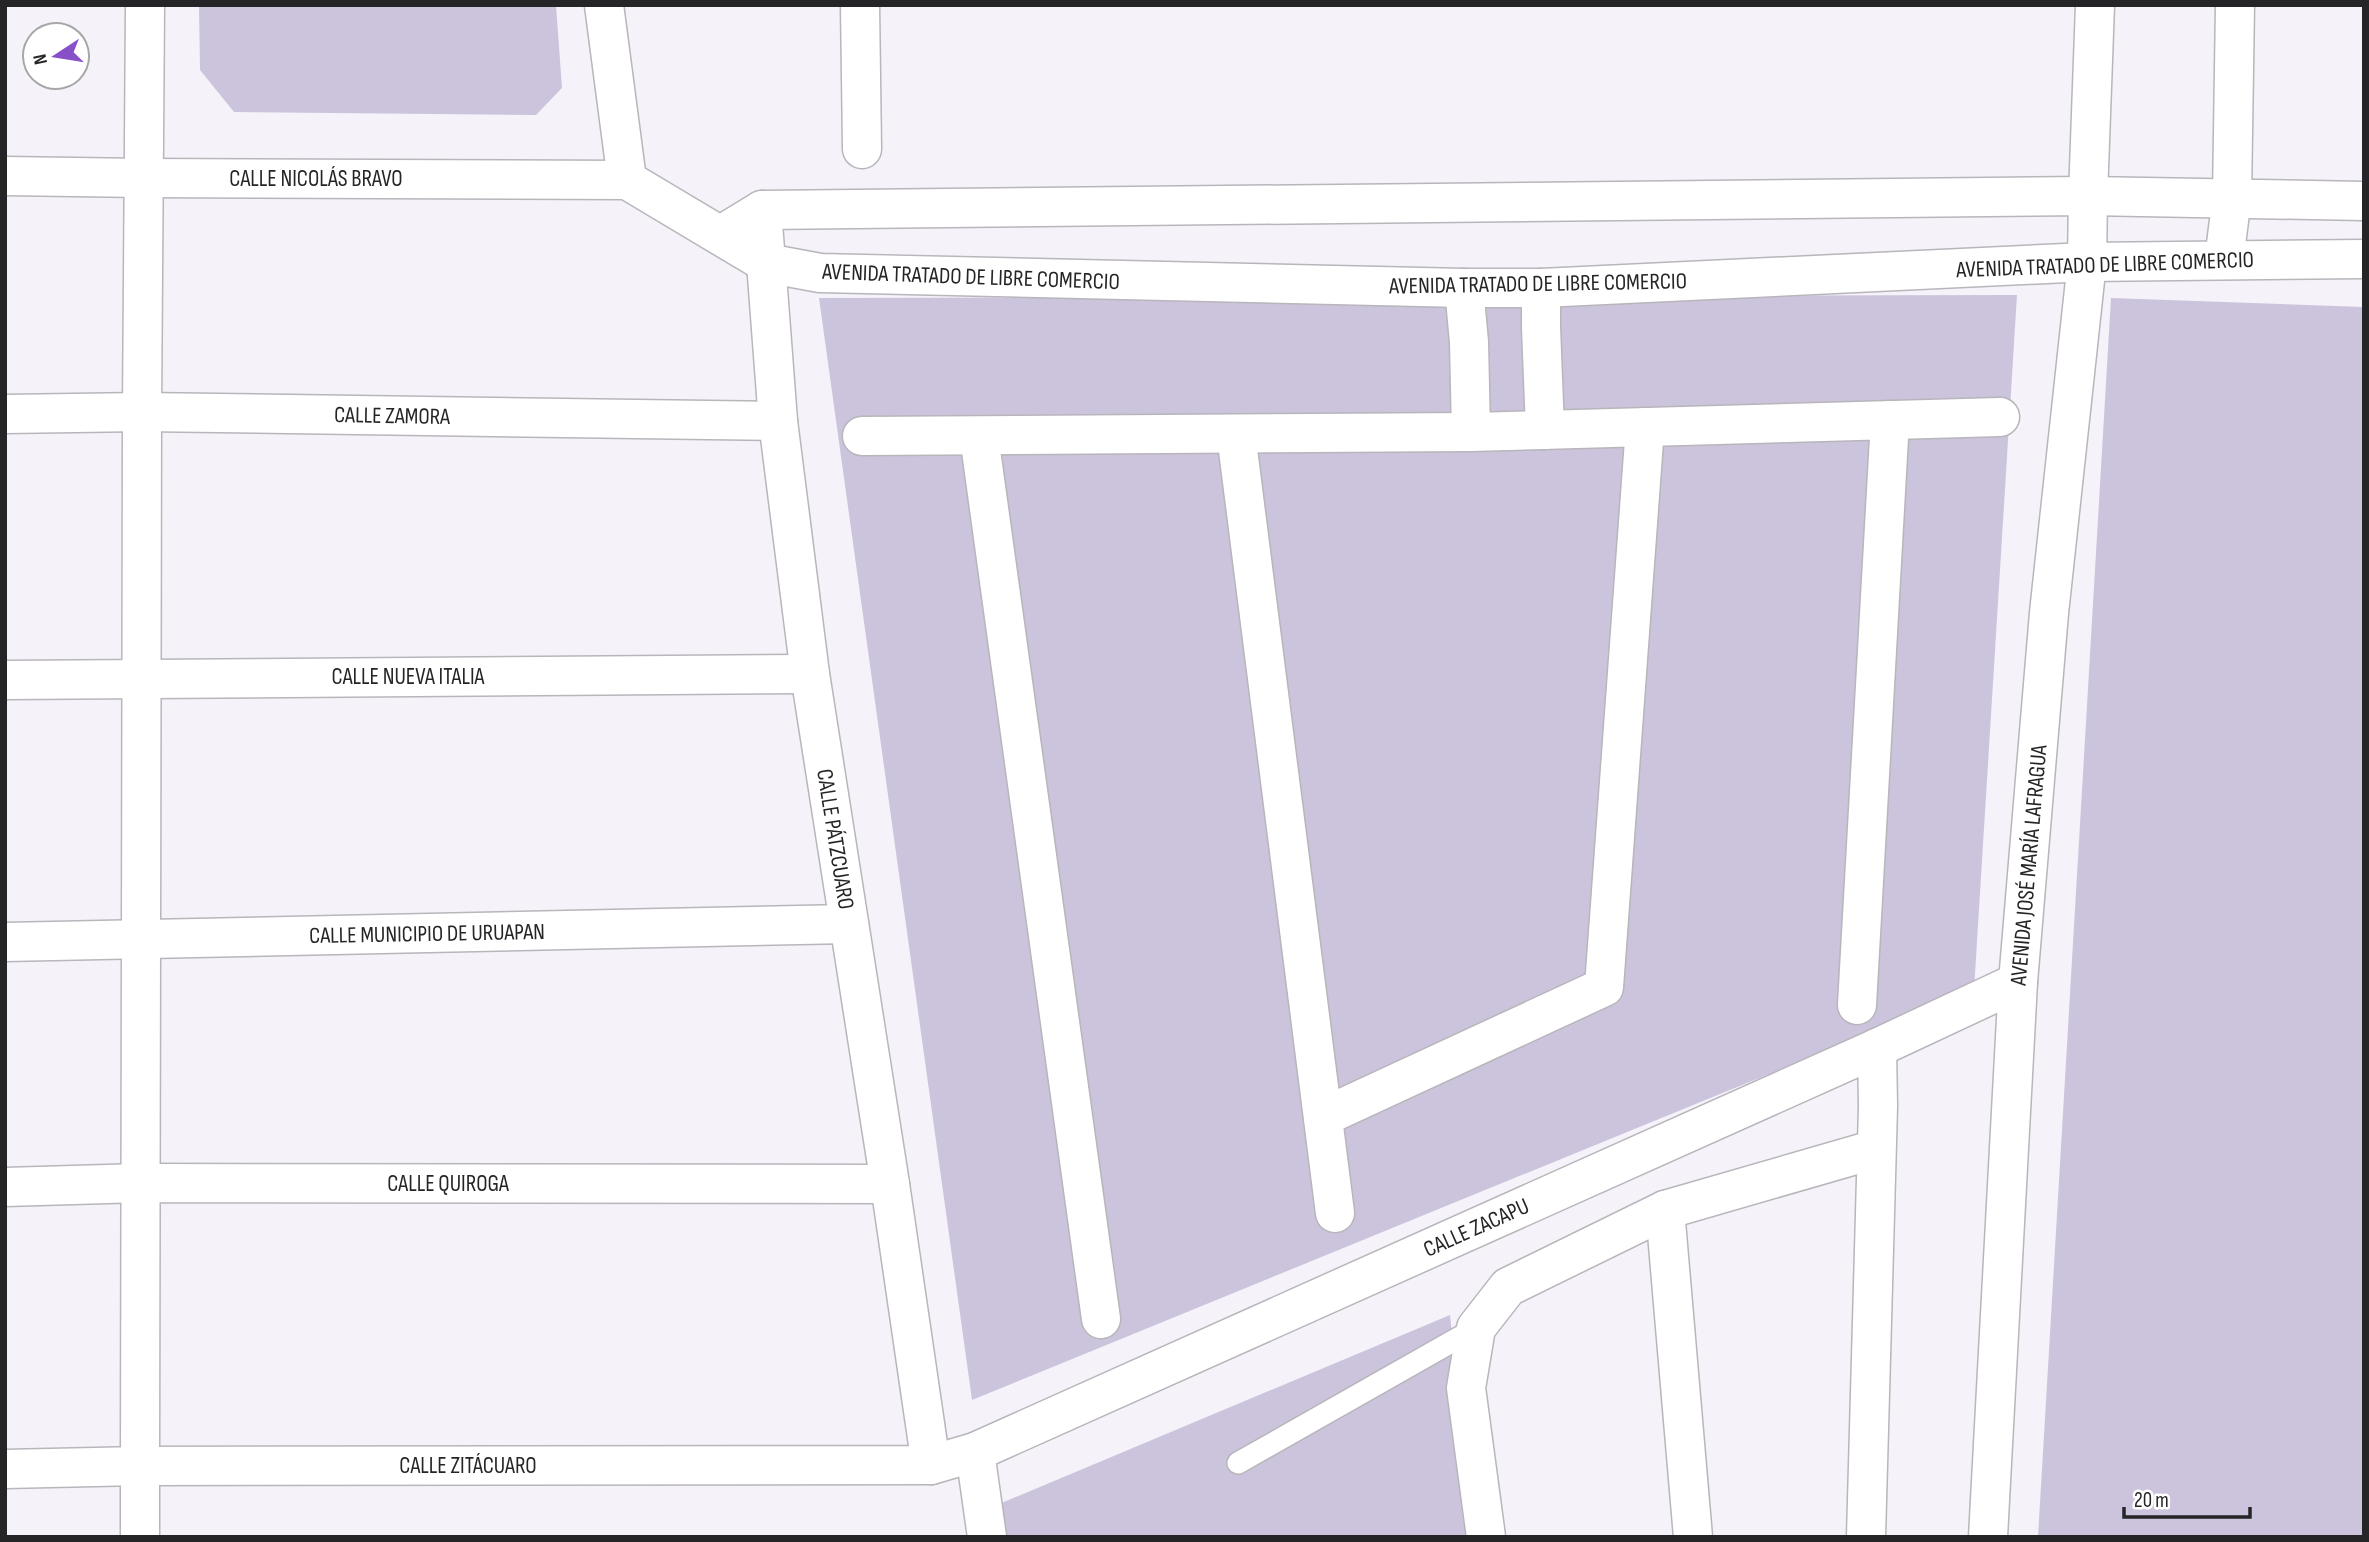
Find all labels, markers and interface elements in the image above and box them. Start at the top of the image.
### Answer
north arrow [21,21,91,91]
text: N [29,52,53,67]
street label: CALLE NICOLÁS BRAVO [229,165,403,193]
street label: AVENIDA TRATADO DE LIBRE COMERCIO [1955,246,2254,284]
street label: AVENIDA TRATADO DE LIBRE COMERCIO [821,258,1120,296]
street label: AVENIDA TRATADO DE LIBRE COMERCIO [1388,267,1687,301]
street label: CALLE ZAMORA [334,401,450,431]
street label: CALLE NUEVA ITALIA [332,663,485,691]
street label: AVENIDA JOSÉ MARÍA LAFRAGUA [2004,743,2053,988]
street label: CALLE PÁTZCUARO [810,767,860,911]
street label: CALLE MUNICIPIO DE URUAPAN [309,918,545,950]
street label: CALLE QUIROGA [387,1170,509,1198]
street label: CALLE ZACAPU [1419,1192,1533,1264]
street label: CALLE ZITÁCUARO [399,1452,537,1480]
scale bar [2124,1476,2250,1520]
text: 20 m [2134,1488,2169,1513]

